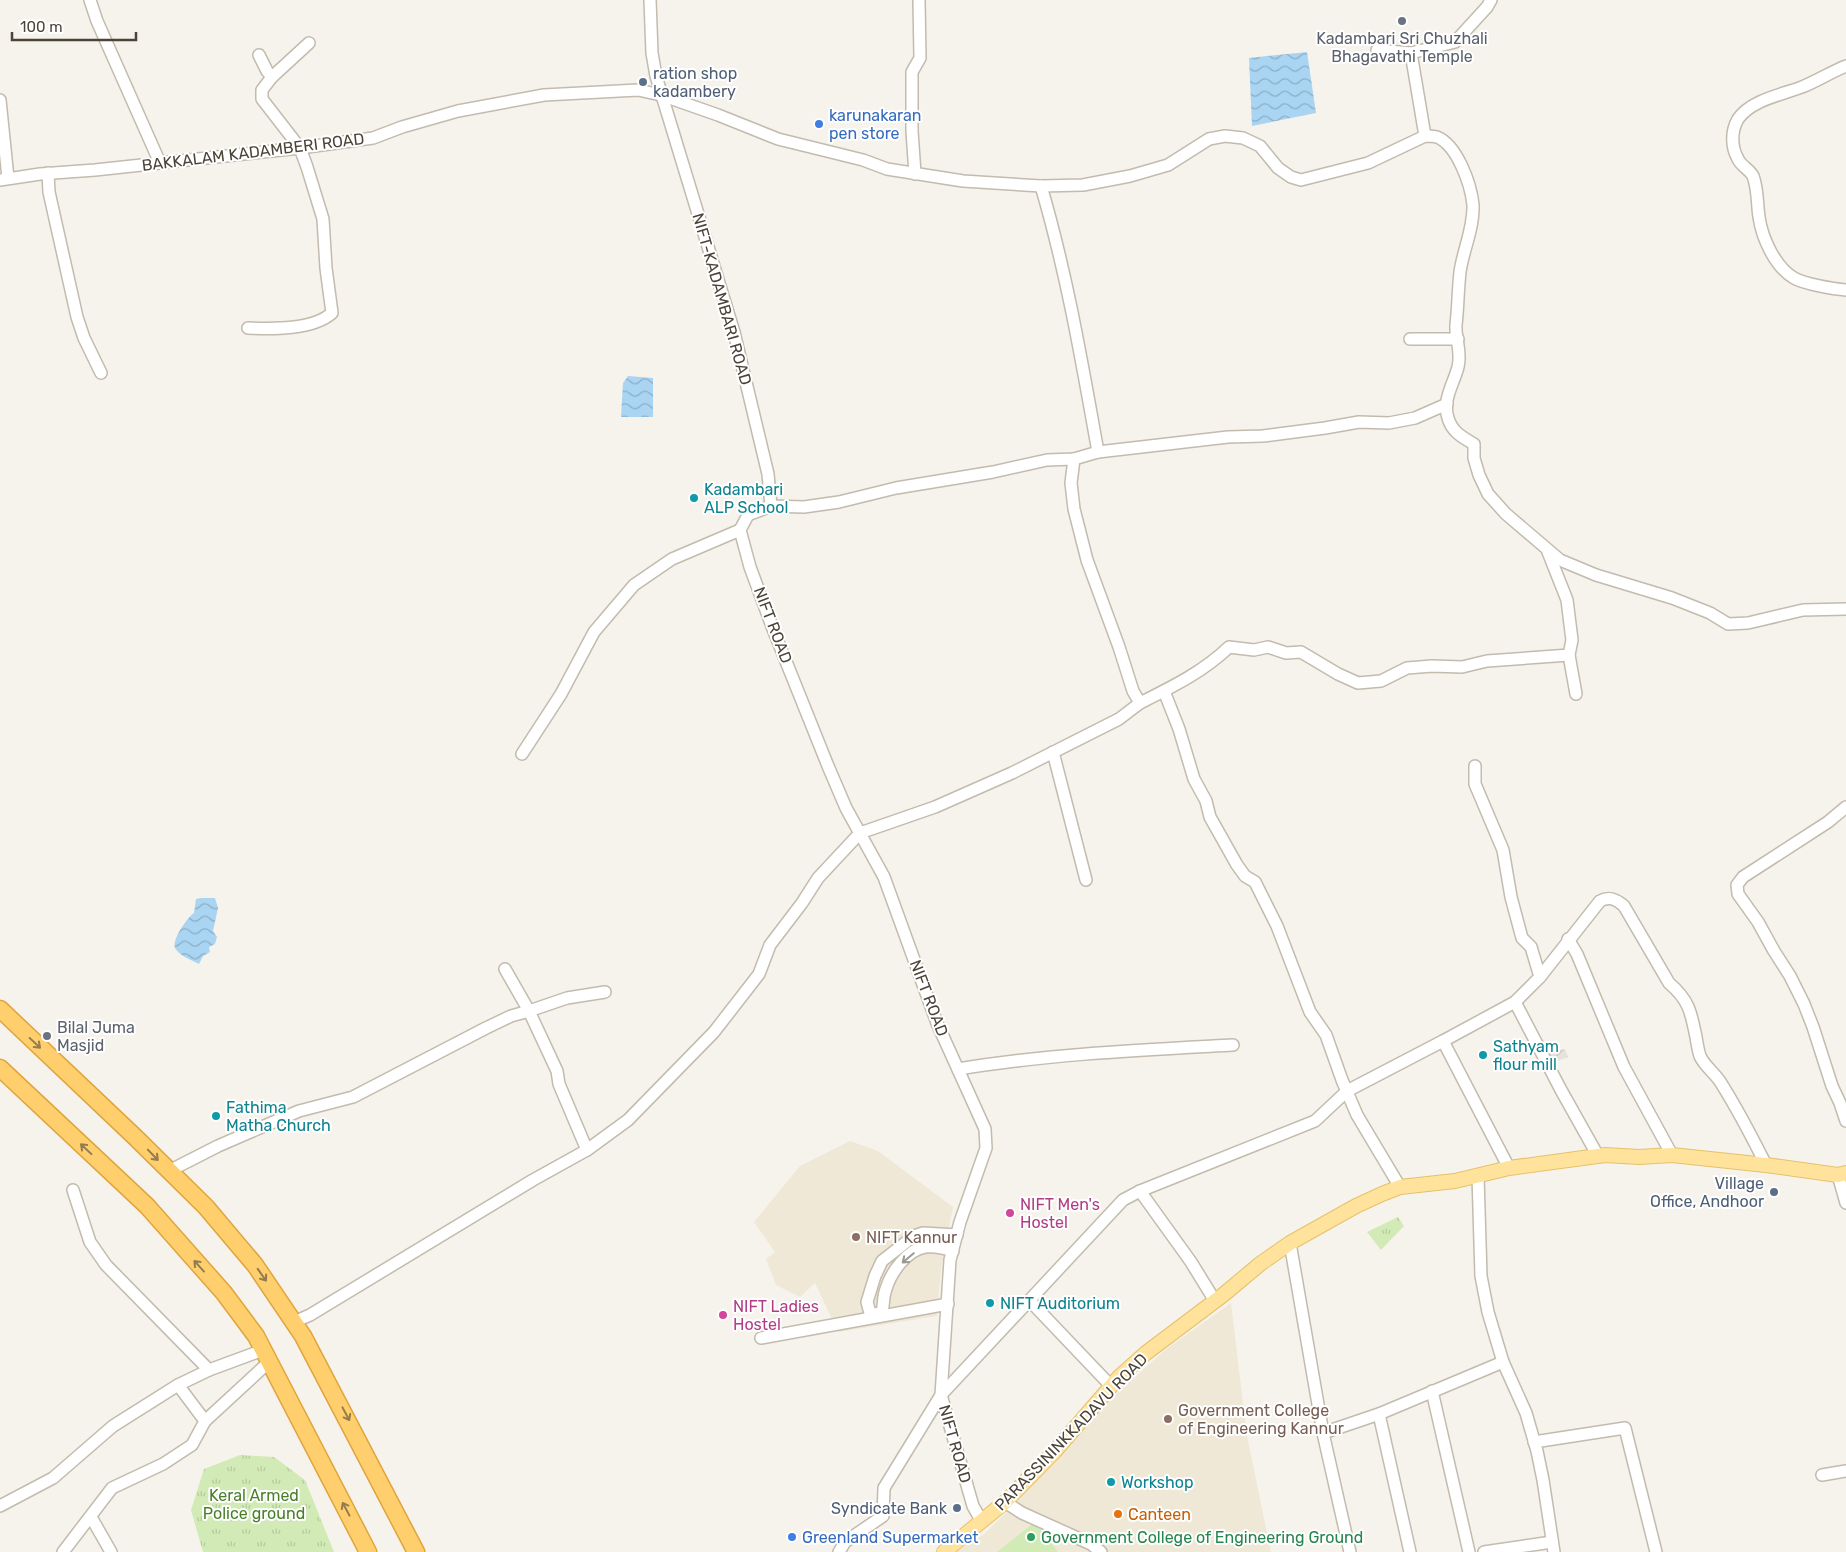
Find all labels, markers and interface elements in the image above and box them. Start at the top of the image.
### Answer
scale bar [12,10,136,42]
marker: Kadambari Sri Chuzhali Bhagavathi Temple [1396,15,1408,27]
text: 100 m [20,18,62,36]
place label: Kadambari Sri Chuzhali Bhagavathi Temple [1316,29,1488,66]
place label: ration shop kadambery [653,64,737,101]
marker: ration shop kadambery [637,76,649,88]
place label: karunakaran pen store [829,106,922,143]
marker: karunakaran pen store [813,118,825,130]
street label: BAKKALAM KADAMBERI ROAD [141,129,365,175]
street label: NIFT-KADAMBARI ROAD [688,211,756,387]
place label: Kadambari ALP School [704,480,788,517]
marker: Kadambari ALP School [688,492,700,504]
street label: NIFT ROAD [750,584,796,666]
street label: NIFT ROAD [906,957,952,1039]
place label: Bilal Juma Masjid [57,1018,135,1055]
marker: Bilal Juma Masjid [41,1030,53,1042]
one-way arrow [29,1037,42,1049]
place label: Sathyam flour mill [1493,1037,1559,1074]
marker: Sathyam flour mill [1477,1049,1489,1061]
place label: Fathima Matha Church [226,1098,331,1135]
marker: Fathima Matha Church [210,1110,222,1122]
one-way arrow [80,1143,92,1155]
one-way arrow [147,1149,159,1161]
place label: Village Office, Andhoor [1650,1174,1764,1211]
marker: Village Office, Andhoor [1768,1186,1780,1198]
place label: NIFT Men's Hostel [1020,1195,1100,1232]
marker: NIFT Men's Hostel [1004,1207,1016,1219]
place label: NIFT Kannur [866,1228,957,1247]
marker: NIFT Kannur [850,1231,862,1243]
one-way arrow [901,1252,914,1263]
one-way arrow [193,1259,205,1272]
one-way arrow [257,1268,267,1282]
place label: NIFT Auditorium [1000,1294,1120,1313]
place label: NIFT Ladies Hostel [733,1297,819,1334]
marker: NIFT Auditorium [984,1297,996,1309]
marker: NIFT Ladies Hostel [717,1309,729,1321]
street label: PARASSININKKADAVU ROAD [991,1349,1151,1515]
place label: Government College of Engineering Kannur [1178,1401,1344,1438]
street label: NIFT ROAD [935,1403,975,1485]
one-way arrow [341,1406,351,1421]
marker: Government College of Engineering Kannur [1162,1413,1174,1425]
place label: Workshop [1121,1473,1193,1492]
marker: Workshop [1105,1476,1117,1488]
park label: Keral Armed Police ground [203,1486,305,1523]
place label: Syndicate Bank [831,1499,948,1518]
one-way arrow [341,1501,351,1516]
marker: Syndicate Bank [951,1502,963,1514]
place label: Canteen [1128,1505,1191,1524]
marker: Canteen [1112,1508,1124,1520]
place label: Greenland Supermarket [802,1528,979,1547]
place label: Government College of Engineering Ground [1041,1528,1363,1547]
marker: Greenland Supermarket [786,1531,798,1543]
marker: Government College of Engineering Ground [1025,1531,1037,1543]

